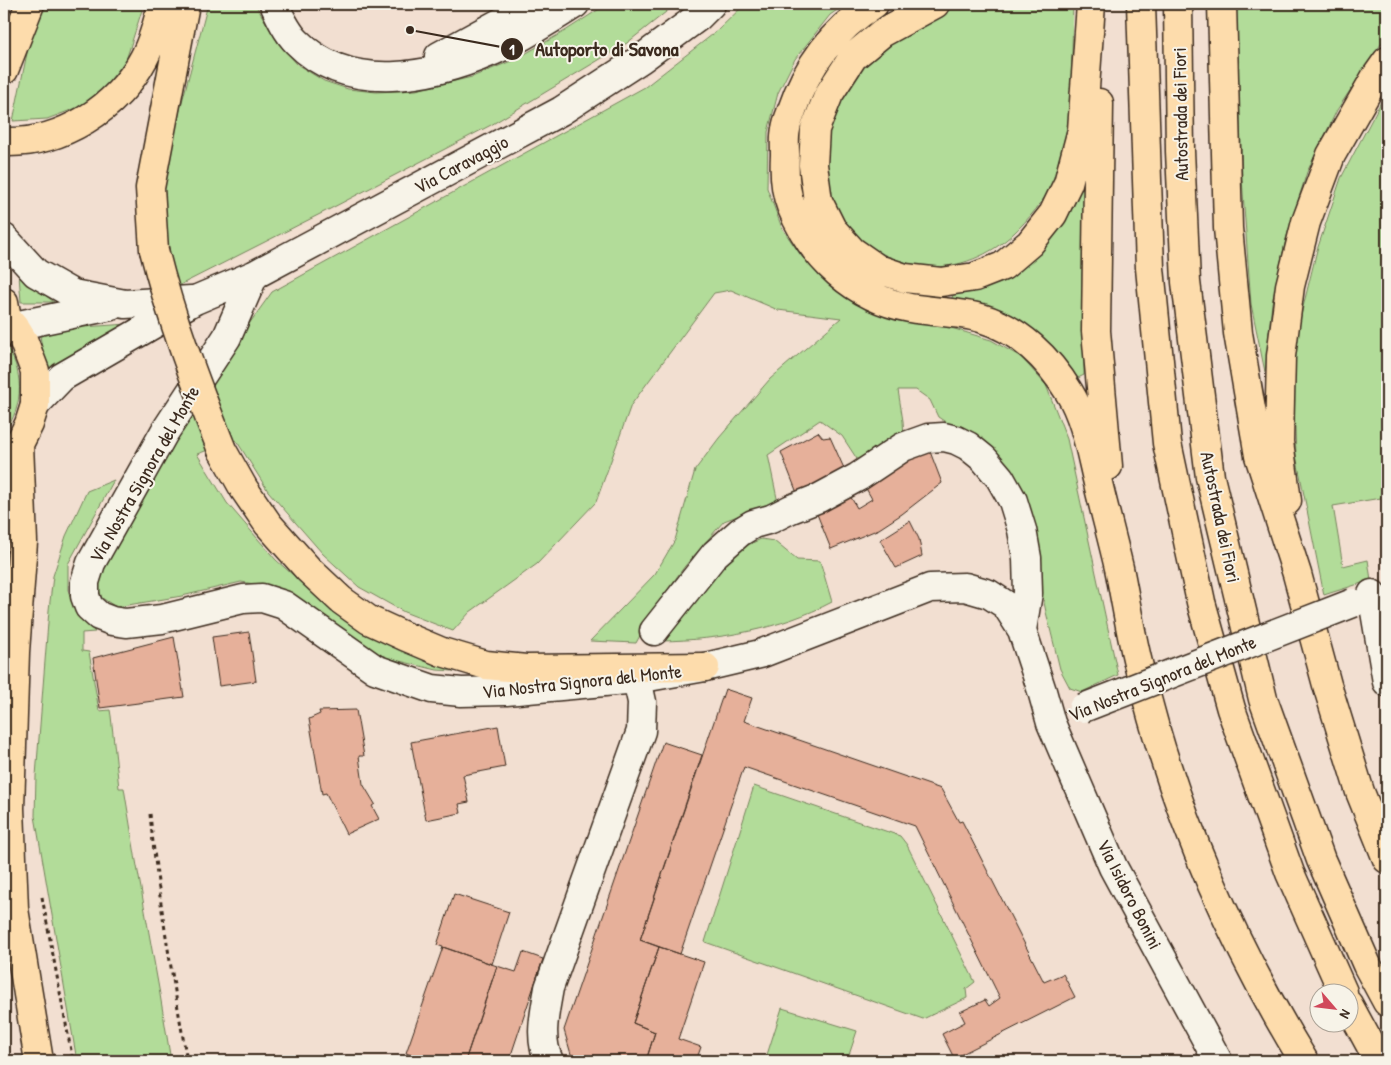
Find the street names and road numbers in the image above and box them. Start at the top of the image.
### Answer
street label: Autostrada dei Fiori [1166,47,1194,181]
street label: Via Caravaggio [409,128,513,200]
street label: Via Nostra Signora del Monte [83,380,206,567]
street label: Autostrada dei Fiori [1194,449,1248,585]
street label: Via Nostra Signora del Monte [1064,628,1260,728]
street label: Via Nostra Signora del Monte [481,658,683,704]
street label: Via Isidoro Bonini [1091,835,1169,953]

